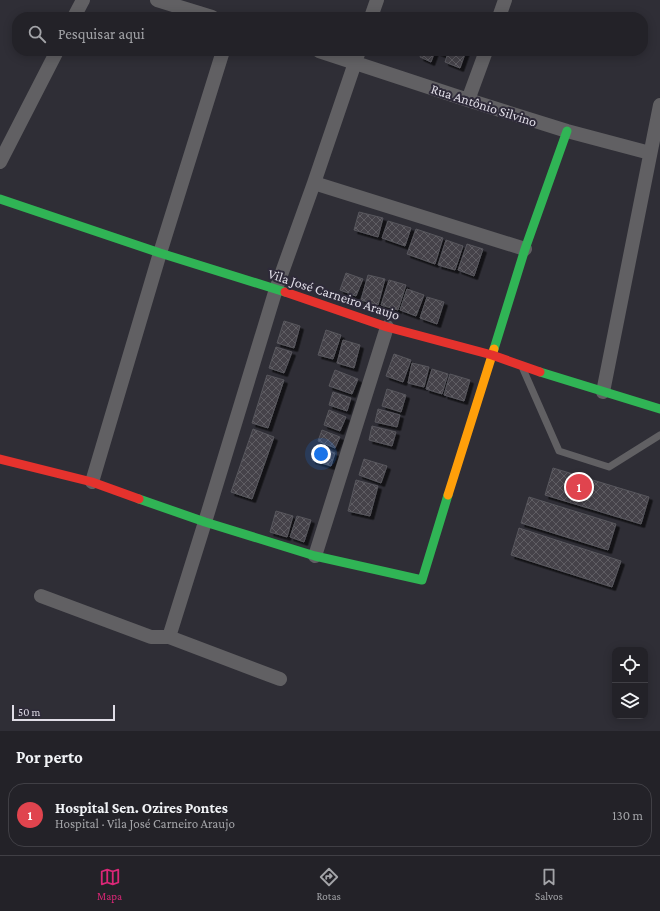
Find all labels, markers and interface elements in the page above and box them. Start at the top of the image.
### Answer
search box [12,12,648,56]
icon: search [26,23,48,45]
text: Pesquisar aqui [58,26,145,42]
street label: Rua Antônio Silvino [429,80,539,130]
street label: Vila José Carneiro Araujo [266,265,402,324]
your location [311,444,331,464]
pin: 1 [566,472,592,502]
map controls [612,647,648,719]
button: locate [612,647,648,683]
button: layers [612,683,648,719]
scale bar [12,703,115,722]
text: 50 m [18,706,40,718]
text: Por perto [16,748,83,767]
text: Hospital Sen. Ozires Pontes [55,800,228,816]
text: 1 [28,808,32,823]
text: 130 m [612,808,643,823]
text: Hospital · Vila José Carneiro Araujo [55,816,235,831]
tab: Mapa [97,866,122,902]
tab: Rotas [316,866,341,902]
tab: Salvos [535,866,563,902]

